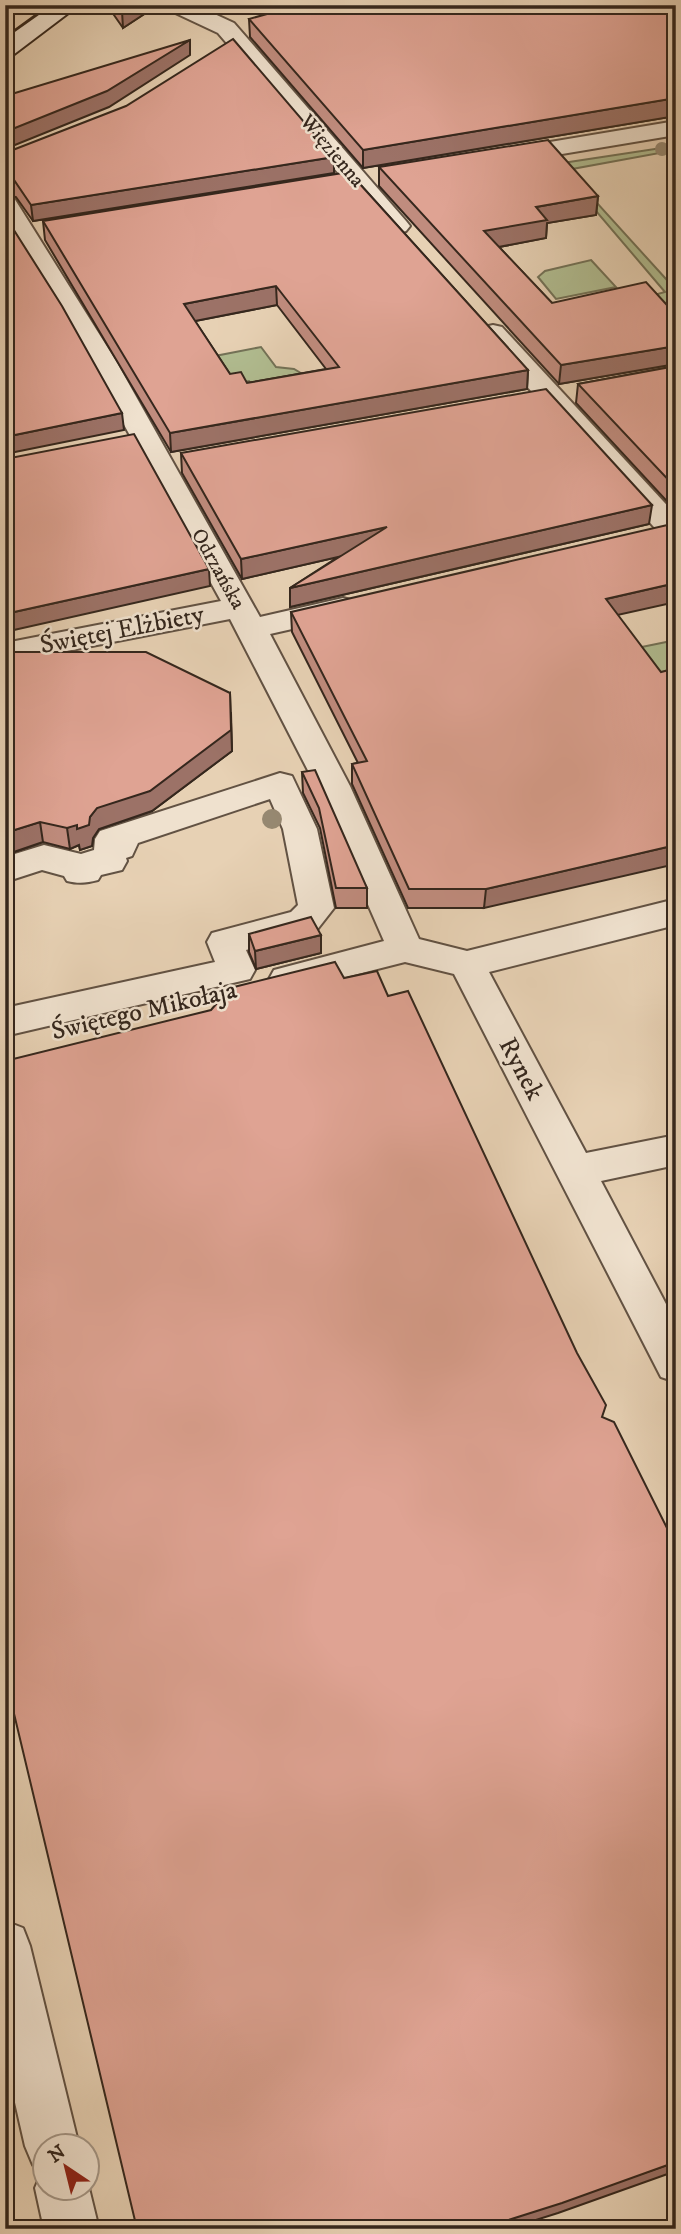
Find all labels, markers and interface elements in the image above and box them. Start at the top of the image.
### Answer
street label: Więzienna [293,108,370,193]
street label: Odrzańska [185,524,251,614]
street label: Świętej Elżbiety [37,597,207,662]
street label: Świętego Mikołaja [48,973,240,1048]
street label: Rynek [491,1032,551,1106]
north arrow [32,2132,102,2202]
text: N [44,2140,70,2168]

